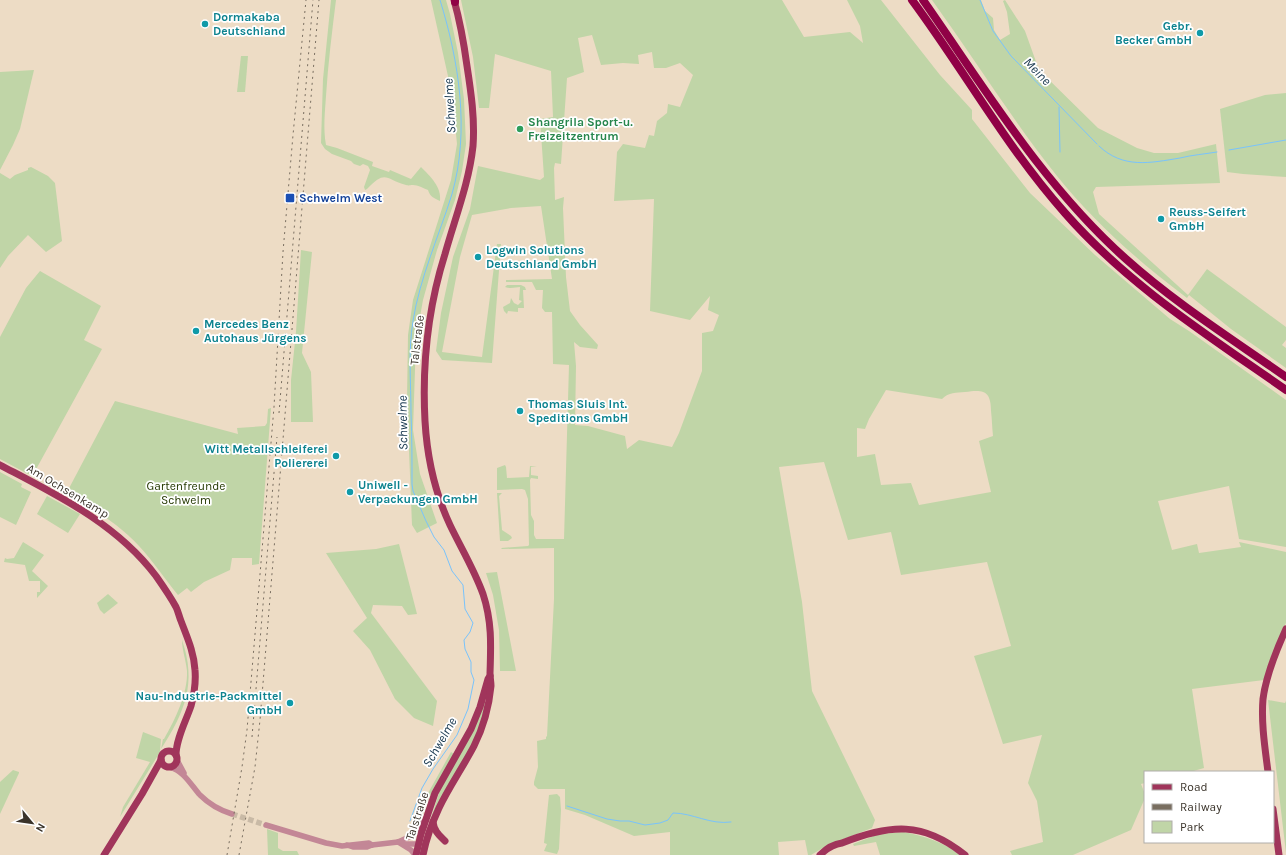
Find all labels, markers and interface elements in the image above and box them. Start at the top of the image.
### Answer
place label: Dormakaba Deutschland [213,10,286,38]
marker: Dormakaba Deutschland [200,19,210,29]
place label: Gebr. Becker GmbH [1115,19,1192,47]
marker: Gebr. Becker GmbH [1195,28,1205,38]
water label: Meine [1021,54,1054,88]
water label: Schwelme [441,78,458,134]
place label: Shangrila Sport-u. Freizeitzentrum [528,115,633,143]
marker: Shangrila Sport-u. Freizeitzentrum [515,124,525,134]
place label: Schwelm West [299,191,383,205]
marker: Schwelm West [284,192,296,204]
place label: Reuss-Seifert GmbH [1169,205,1246,233]
marker: Reuss-Seifert GmbH [1156,214,1166,224]
place label: Logwin Solutions Deutschland GmbH [486,243,597,271]
marker: Logwin Solutions Deutschland GmbH [473,252,483,262]
street label: Talstraße [407,314,427,366]
place label: Mercedes Benz Autohaus Jürgens [204,317,307,345]
marker: Mercedes Benz Autohaus Jürgens [191,326,201,336]
water label: Schwelme [395,395,410,451]
place label: Thomas Sluis Int. Speditions GmbH [528,397,628,425]
marker: Thomas Sluis Int. Speditions GmbH [515,406,525,416]
place label: Witt Metallschleiferei Poliererei [204,442,328,470]
marker: Witt Metallschleiferei Poliererei [331,451,341,461]
street label: Am Ochsenkamp [24,461,112,521]
place label: Uniwell - Verpackungen GmbH [358,478,478,506]
park label: Gartenfreunde Schwelm [147,479,225,507]
marker: Uniwell - Verpackungen GmbH [345,487,355,497]
place label: Nau-Industrie-Packmittel GmbH [136,689,282,717]
marker: Nau-Industrie-Packmittel GmbH [285,698,295,708]
water label: Schwelme [419,715,460,770]
legend [1144,771,1274,843]
text: Road [1180,780,1208,794]
street label: Talstraße [403,790,431,842]
text: Railway [1180,800,1222,814]
north arrow [12,803,52,843]
text: Park [1180,820,1205,834]
text: N [33,821,48,834]

